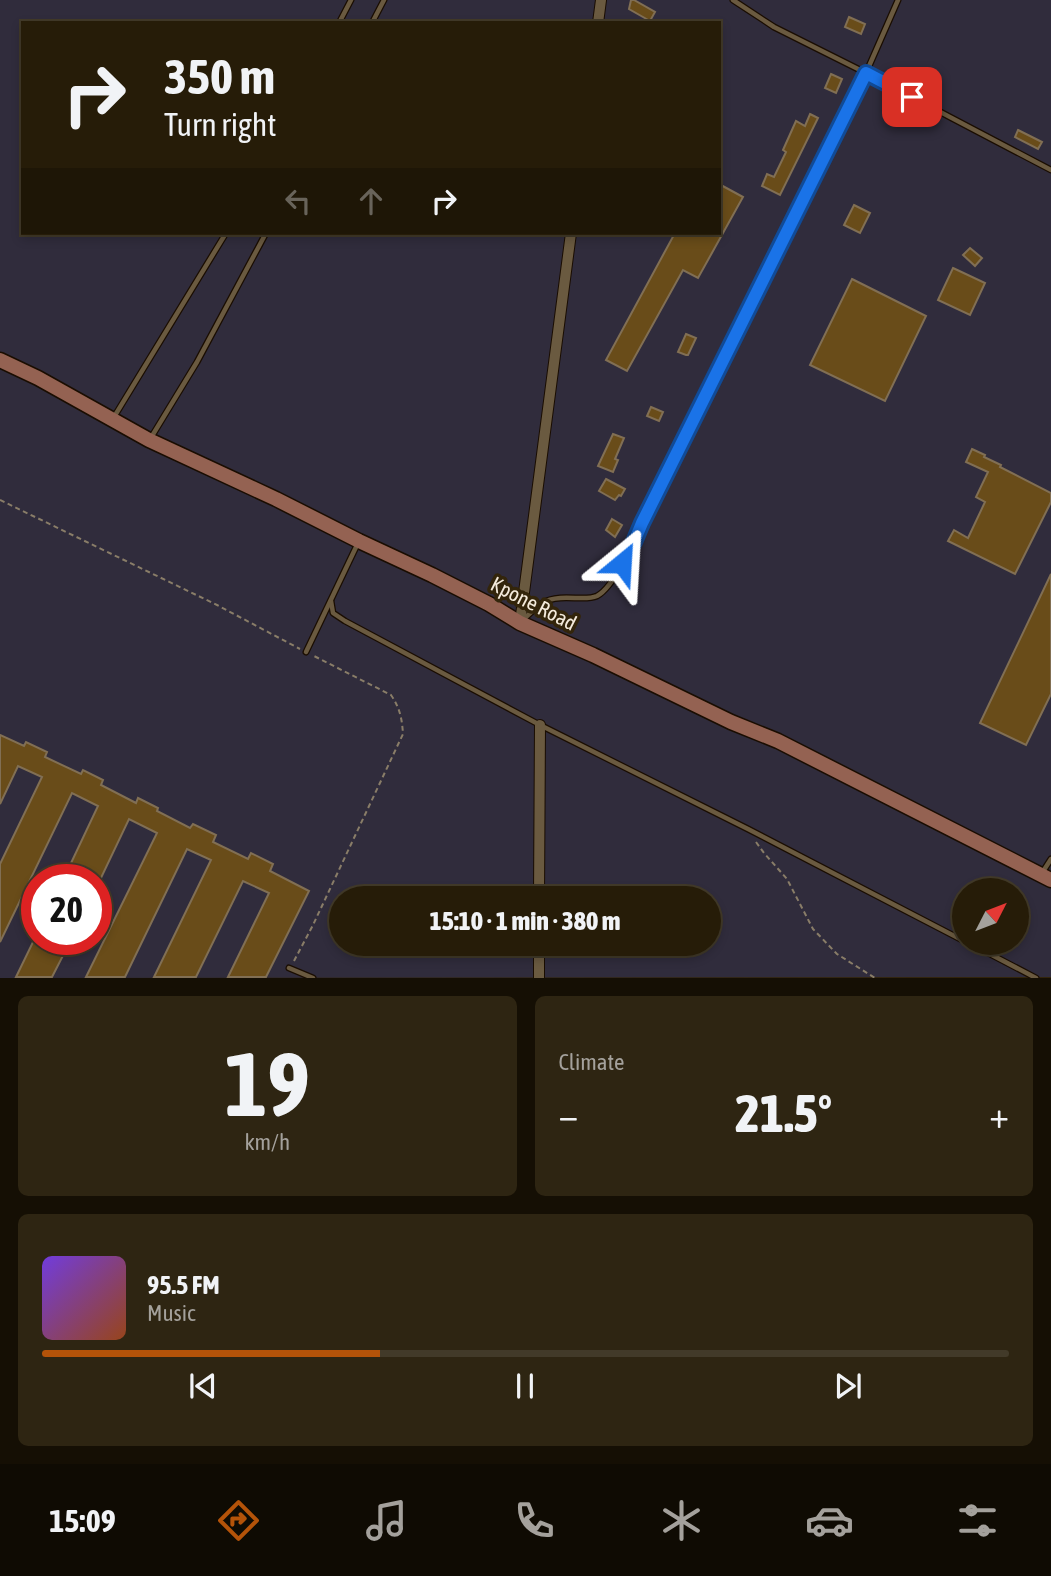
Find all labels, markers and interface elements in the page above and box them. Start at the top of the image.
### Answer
text: 350 m [164,48,275,104]
icon: right [49,49,140,140]
pin [882,67,942,127]
icon: arrive [893,78,931,116]
text: Turn right [164,106,277,143]
icon: left [279,182,317,220]
icon: ahead [352,182,390,220]
icon: right [425,182,463,220]
position arrow [585,526,659,600]
street label: Kpone Road [487,571,581,635]
speed limit sign: 20 [21,864,112,955]
north arrow [952,878,1029,956]
map controls [952,878,1029,955]
text: 15:10 · 1 min · 380 m [430,906,620,936]
text: 19 [224,1031,310,1135]
text: Climate [559,1049,624,1075]
text: 21.5° [735,1083,832,1143]
text: − [559,1093,578,1136]
text: + [989,1093,1009,1136]
text: km/h [244,1129,290,1155]
text: 95.5 FM [147,1270,220,1300]
text: Music [147,1300,195,1326]
icon: previous [184,1367,222,1405]
icon: pause [506,1367,544,1405]
icon: next [829,1367,867,1405]
icon: directions [214,1496,263,1545]
icon: music [362,1496,411,1545]
icon: phone [510,1496,559,1545]
icon: climate [657,1496,706,1545]
icon: car [805,1496,854,1545]
icon: filters [953,1496,1002,1545]
text: 15:09 [49,1502,116,1539]

